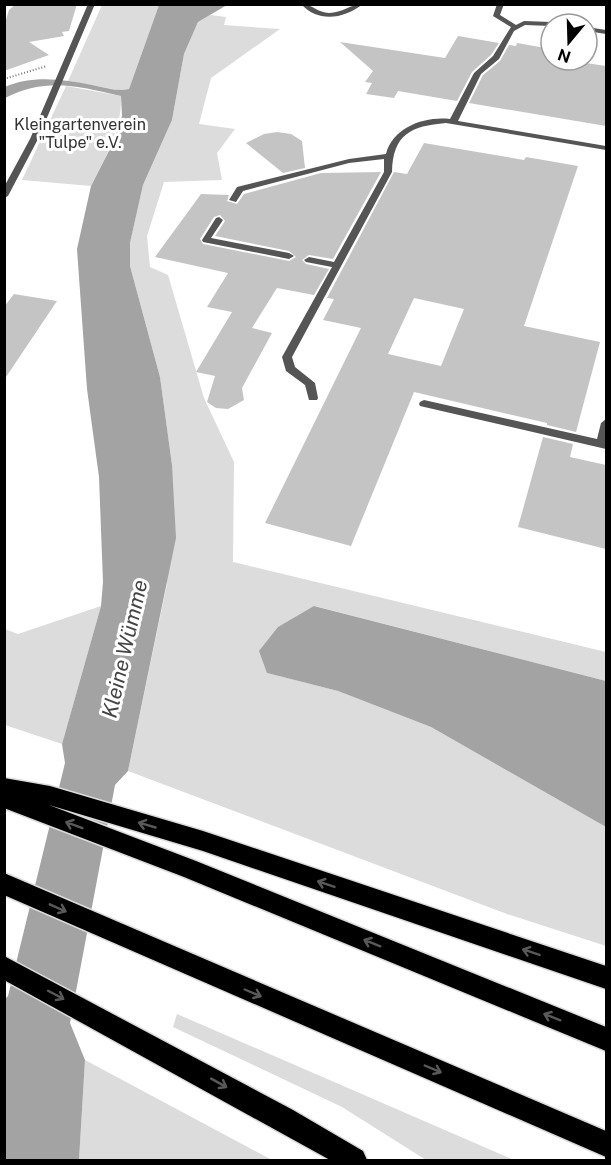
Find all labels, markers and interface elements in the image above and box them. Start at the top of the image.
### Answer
north arrow [539,12,599,72]
text: N [555,45,573,67]
park label: Kleingartenverein "Tulpe" e.V. [14,115,146,152]
water label: Kleine Wümme [96,577,153,720]
one-way arrow [65,819,84,830]
one-way arrow [138,819,157,830]
one-way arrow [317,877,336,888]
one-way arrow [49,903,67,914]
one-way arrow [363,937,382,948]
one-way arrow [522,946,541,957]
one-way arrow [244,988,262,999]
one-way arrow [47,989,64,1001]
one-way arrow [544,1011,562,1022]
one-way arrow [423,1064,441,1075]
one-way arrow [210,1077,227,1089]

